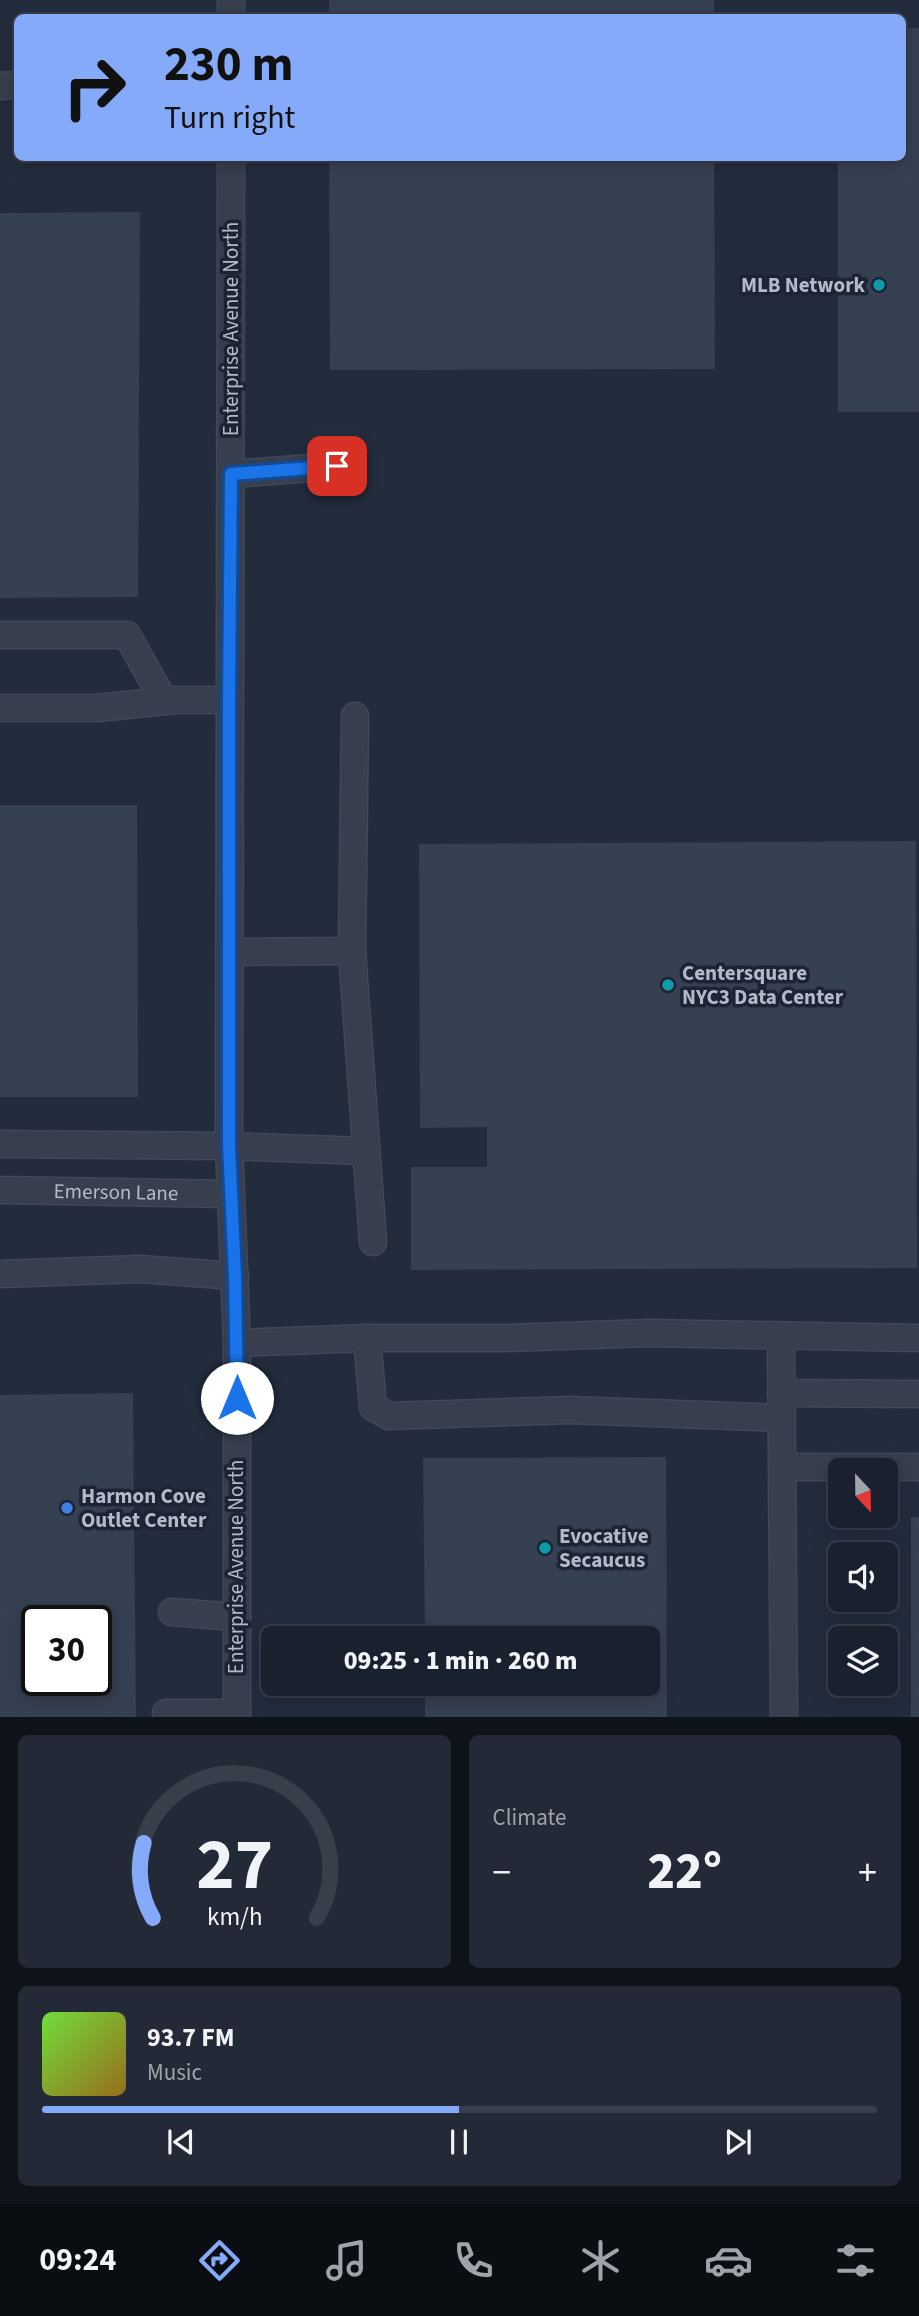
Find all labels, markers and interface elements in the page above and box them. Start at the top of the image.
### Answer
text: 230 m [164,30,293,100]
icon: right [49,42,140,133]
text: Turn right [164,95,295,141]
street label: Enterprise Avenue North [216,222,246,436]
place label: MLB Network [741,270,865,300]
marker: MLB Network [871,277,887,293]
pin [307,436,367,496]
icon: arrive [318,447,356,485]
place label: Centersquare NYC3 Data Center [682,958,844,1012]
marker: Centersquare NYC3 Data Center [660,977,676,993]
street label: Emerson Lane [53,1176,179,1208]
position arrow [200,1361,274,1435]
north arrow [828,1458,898,1528]
map controls [828,1458,898,1696]
street label: Enterprise Avenue North [221,1460,251,1674]
place label: Harmon Cove Outlet Center [81,1481,207,1535]
marker: Harmon Cove Outlet Center [59,1500,75,1516]
place label: Evocative Secaucus [559,1521,649,1575]
marker: Evocative Secaucus [537,1540,553,1556]
button: sound [828,1542,898,1612]
speed limit sign: 30 [21,1605,112,1696]
button: layers [828,1626,898,1696]
text: 09:25 · 1 min · 260 m [344,1642,577,1679]
text: Climate [493,1801,566,1834]
text: 27 [196,1813,273,1917]
text: 22° [647,1835,722,1909]
text: − [493,1846,511,1900]
text: + [858,1846,877,1900]
text: km/h [207,1898,262,1934]
text: 93.7 FM [147,2019,235,2056]
text: Music [147,2056,202,2089]
icon: previous [162,2123,200,2161]
icon: pause [440,2123,478,2161]
icon: next [719,2123,757,2161]
icon: directions [195,2236,244,2285]
icon: music [322,2236,371,2285]
icon: phone [449,2236,498,2285]
icon: climate [576,2236,625,2285]
icon: car [704,2236,753,2285]
icon: filters [831,2236,880,2285]
text: 09:24 [39,2237,116,2283]

